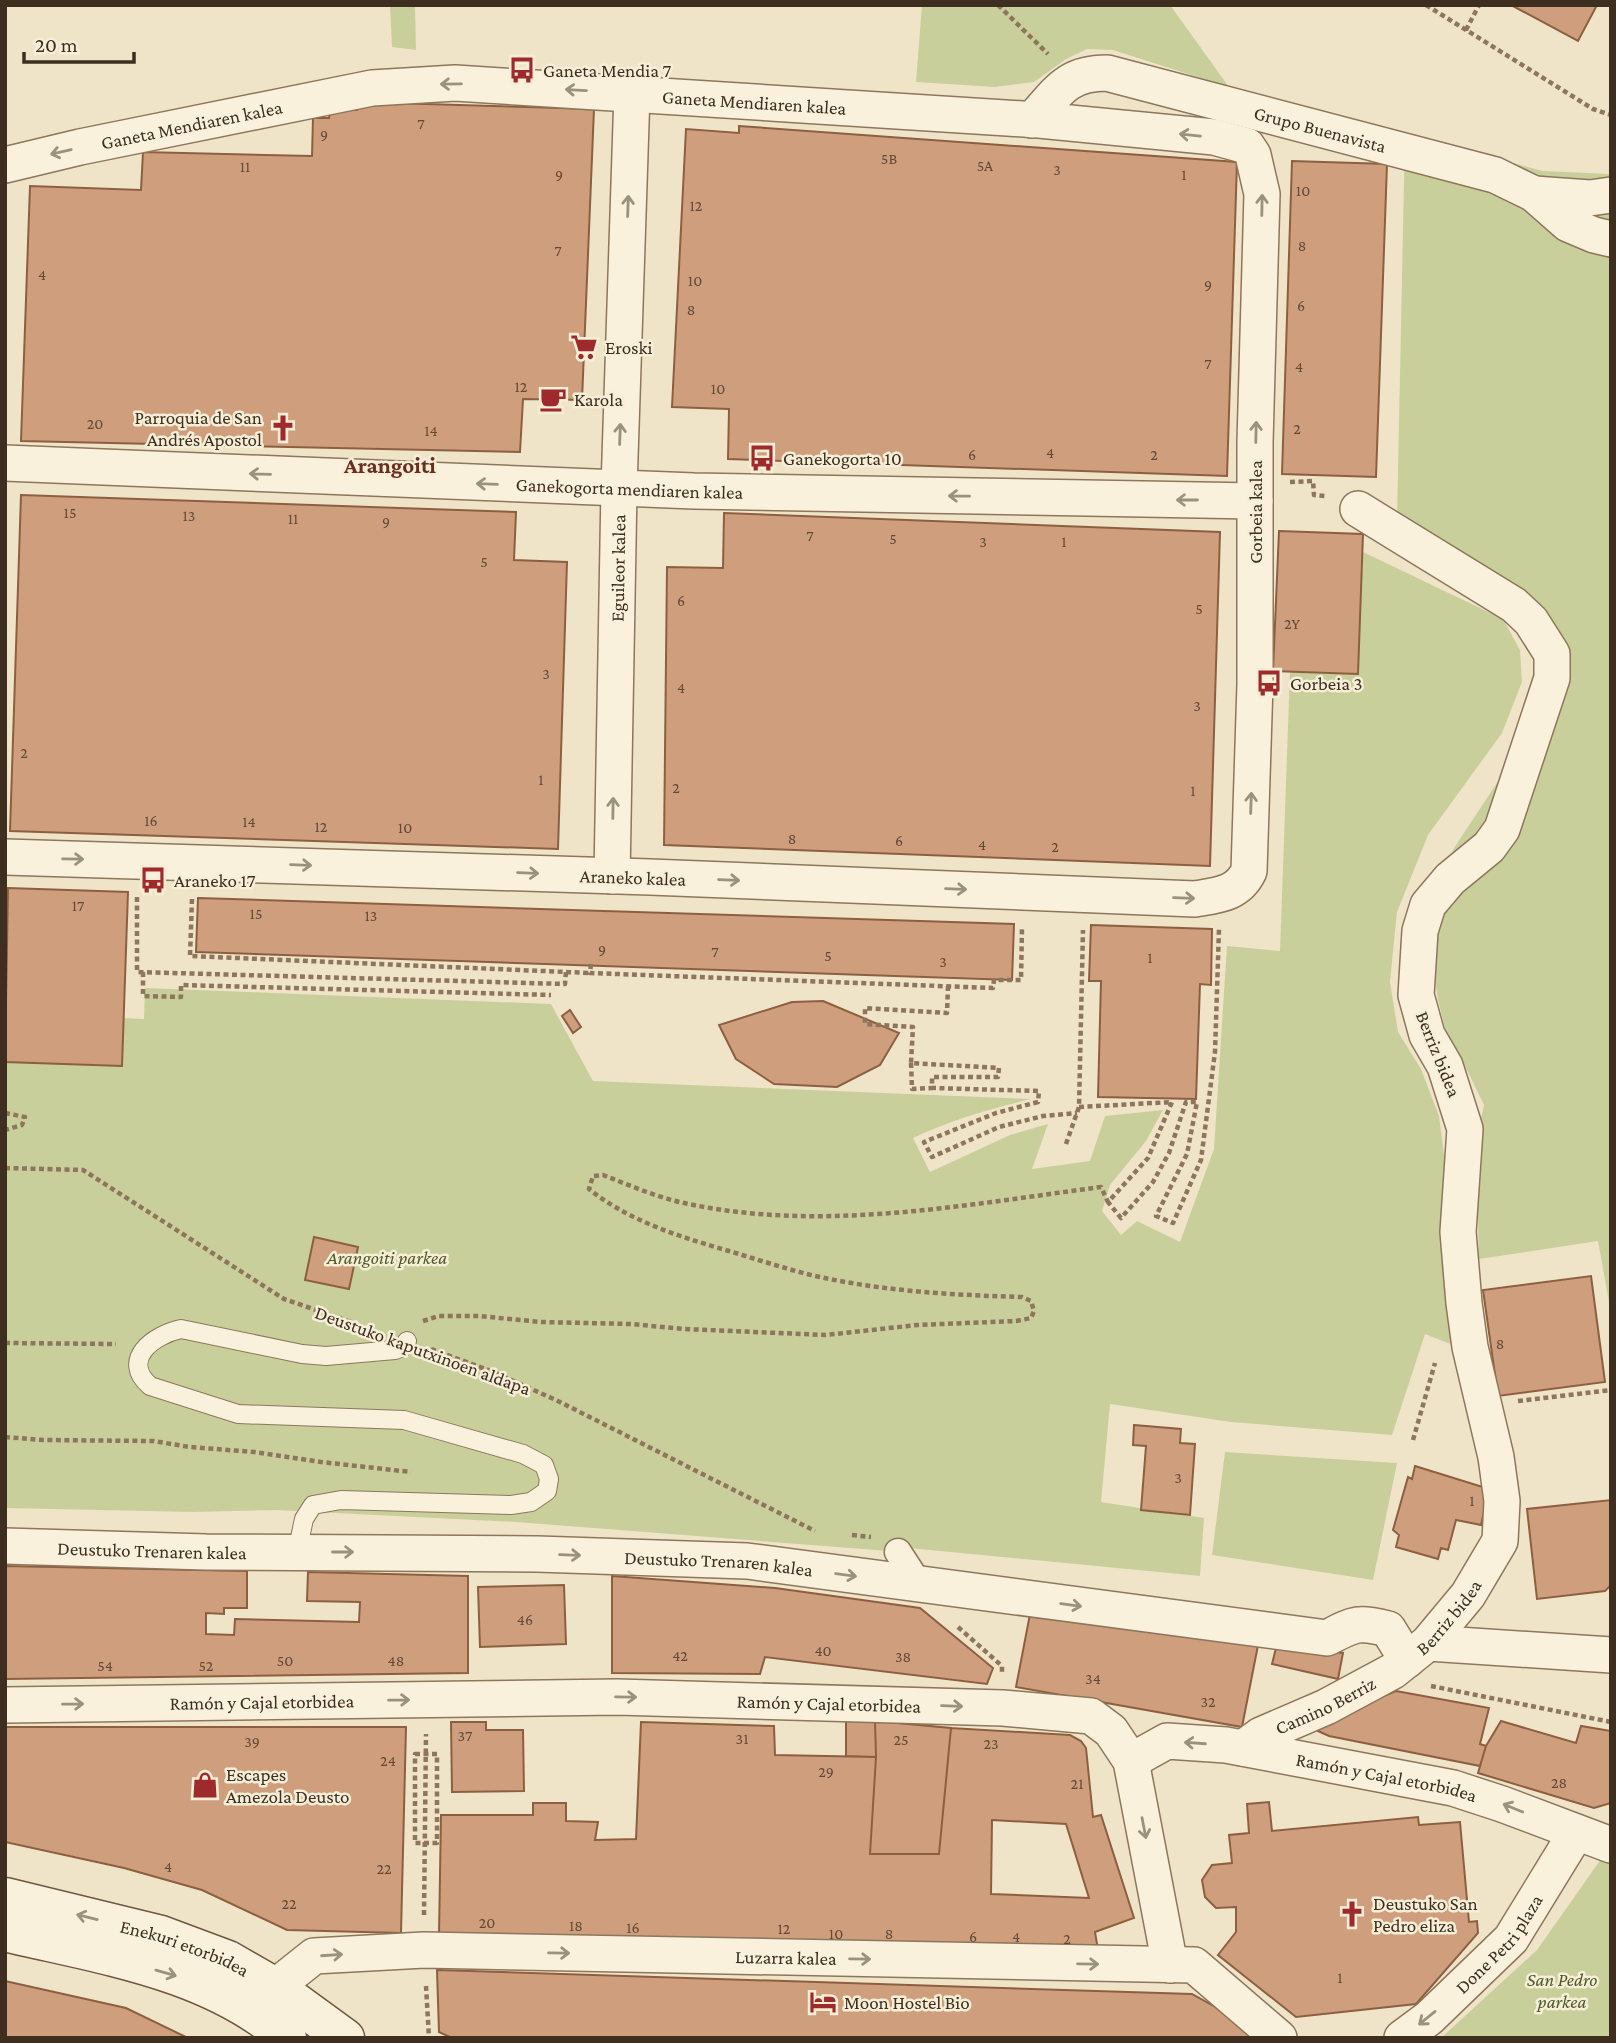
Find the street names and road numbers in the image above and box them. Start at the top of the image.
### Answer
street label: Ganeta Mendiaren kalea [661,86,847,119]
street label: Ganeta Mendiaren kalea [99,96,284,154]
street label: Grupo Buenavista [1252,102,1389,157]
street label: Gorbeia kalea [1245,460,1266,564]
street label: Ganekogorta mendiaren kalea [515,474,744,503]
street label: Eguileor kalea [607,514,630,622]
street label: Araneko kalea [579,865,687,890]
street label: Berriz bidea [1412,1008,1465,1100]
street label: Deustuko kaputxinoen aldapa [312,1302,534,1399]
street label: Deustuko Trenaren kalea [57,1538,247,1563]
street label: Deustuko Trenaren kalea [624,1547,814,1581]
street label: Berriz bidea [1412,1576,1486,1659]
street label: Camino Berriz [1272,1672,1379,1739]
street label: Ramón y Cajal etorbidea [170,1690,355,1714]
street label: Ramón y Cajal etorbidea [736,1690,922,1717]
street label: Ramón y Cajal etorbidea [1294,1748,1480,1806]
street label: Done Petri plaza [1451,1891,1547,1998]
street label: Enekuri etorbidea [118,1915,253,1981]
street label: Luzarra kalea [735,1946,837,1969]

